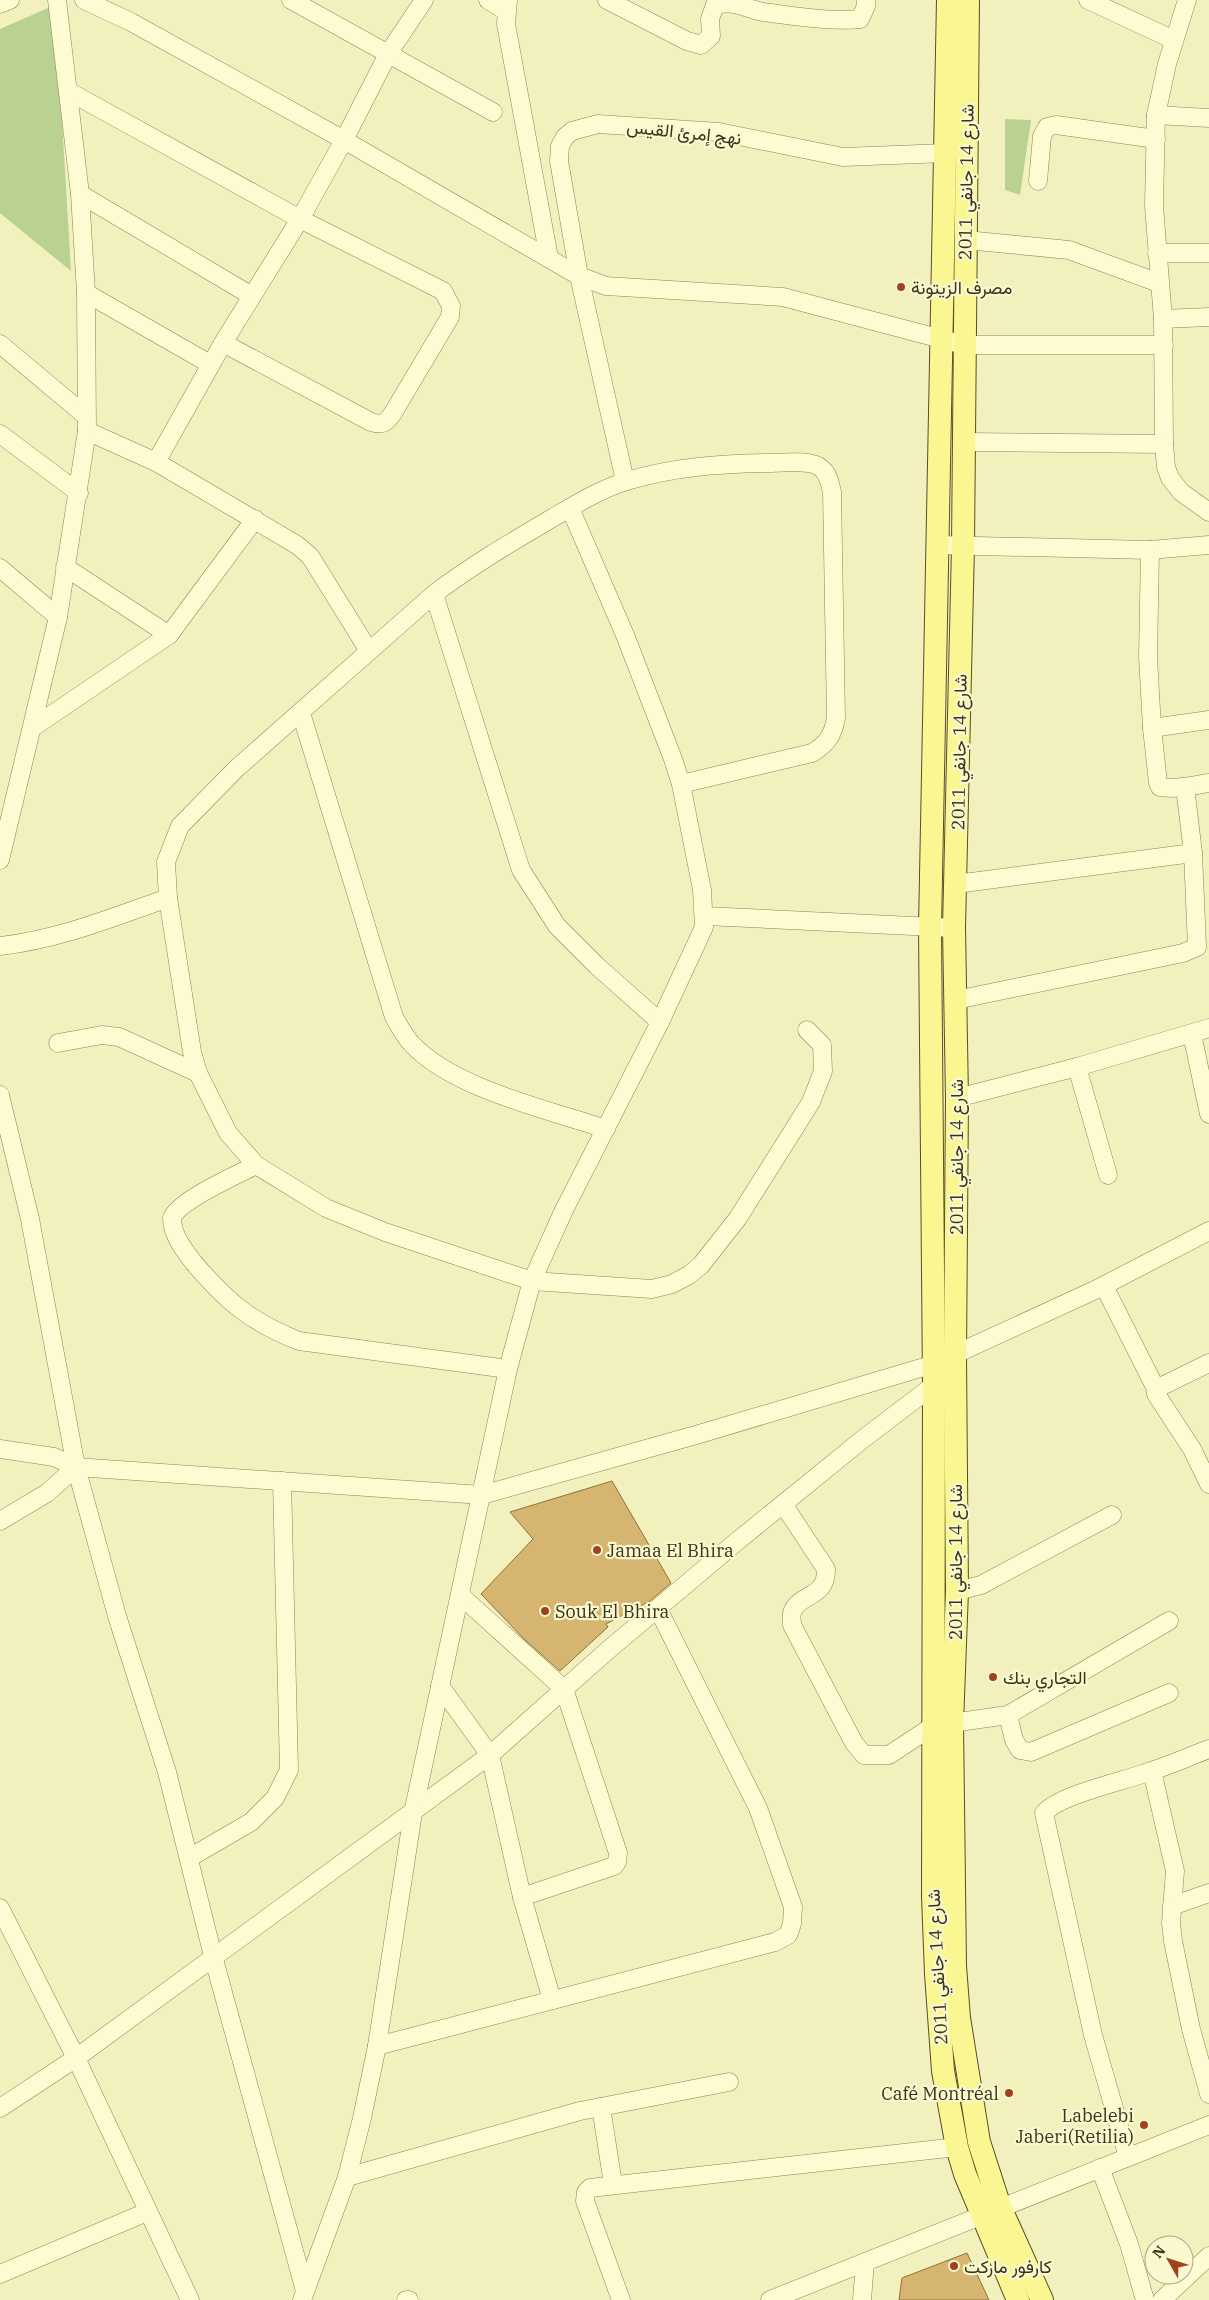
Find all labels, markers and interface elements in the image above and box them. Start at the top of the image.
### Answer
street label: شارع 14 جانفي 2011 [953,104,983,260]
street label: نهج إمرئ القيس [625,115,743,150]
place label: مصرف الزيتونة [911,276,1012,299]
marker: مصرف الزيتونة [895,281,907,293]
street label: شارع 14 جانفي 2011 [946,674,976,830]
street label: شارع 14 جانفي 2011 [945,1079,972,1235]
street label: شارع 14 جانفي 2011 [944,1484,971,1640]
place label: Jamaa El Bhira [607,1539,734,1562]
marker: Jamaa El Bhira [591,1544,603,1556]
place label: Souk El Bhira [555,1600,670,1623]
marker: Souk El Bhira [539,1605,551,1617]
place label: التجاري بنك [1003,1666,1087,1693]
marker: التجاري بنك [987,1671,999,1683]
street label: شارع 14 جانفي 2011 [921,1888,957,2046]
place label: Café Montréal [881,2082,999,2105]
marker: Café Montréal [1003,2087,1015,2099]
place label: Labelebi Jaberi(Retilia) [1016,2104,1134,2148]
marker: Labelebi Jaberi(Retilia) [1138,2119,1150,2131]
north arrow [1144,2235,1194,2285]
text: N [1148,2242,1169,2262]
place label: كارفور ماركت [964,2255,1052,2278]
marker: كارفور ماركت [948,2260,960,2272]

